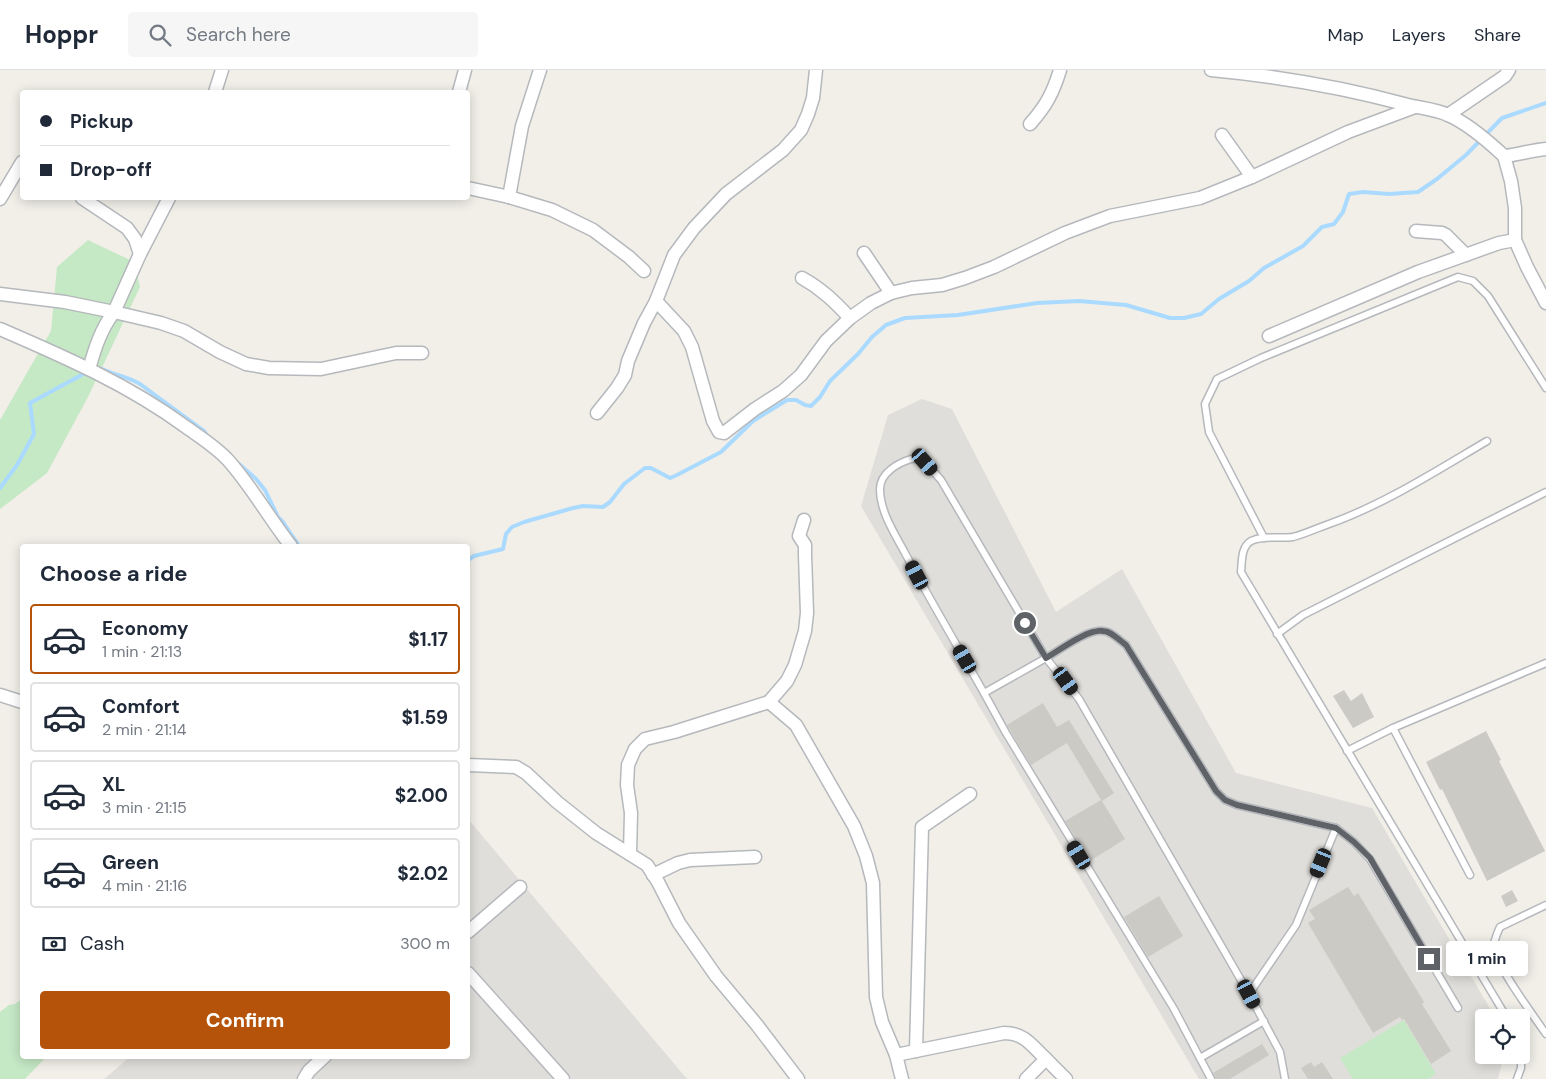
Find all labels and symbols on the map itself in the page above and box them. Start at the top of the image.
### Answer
car [909,446,940,478]
car [903,558,930,592]
route start [1014,612,1036,634]
car [951,642,978,676]
car [1051,664,1080,698]
car [1064,838,1093,872]
car [1308,846,1333,880]
callout: 1 min [1446,942,1529,976]
route end [1418,948,1440,970]
car [1235,977,1262,1011]

